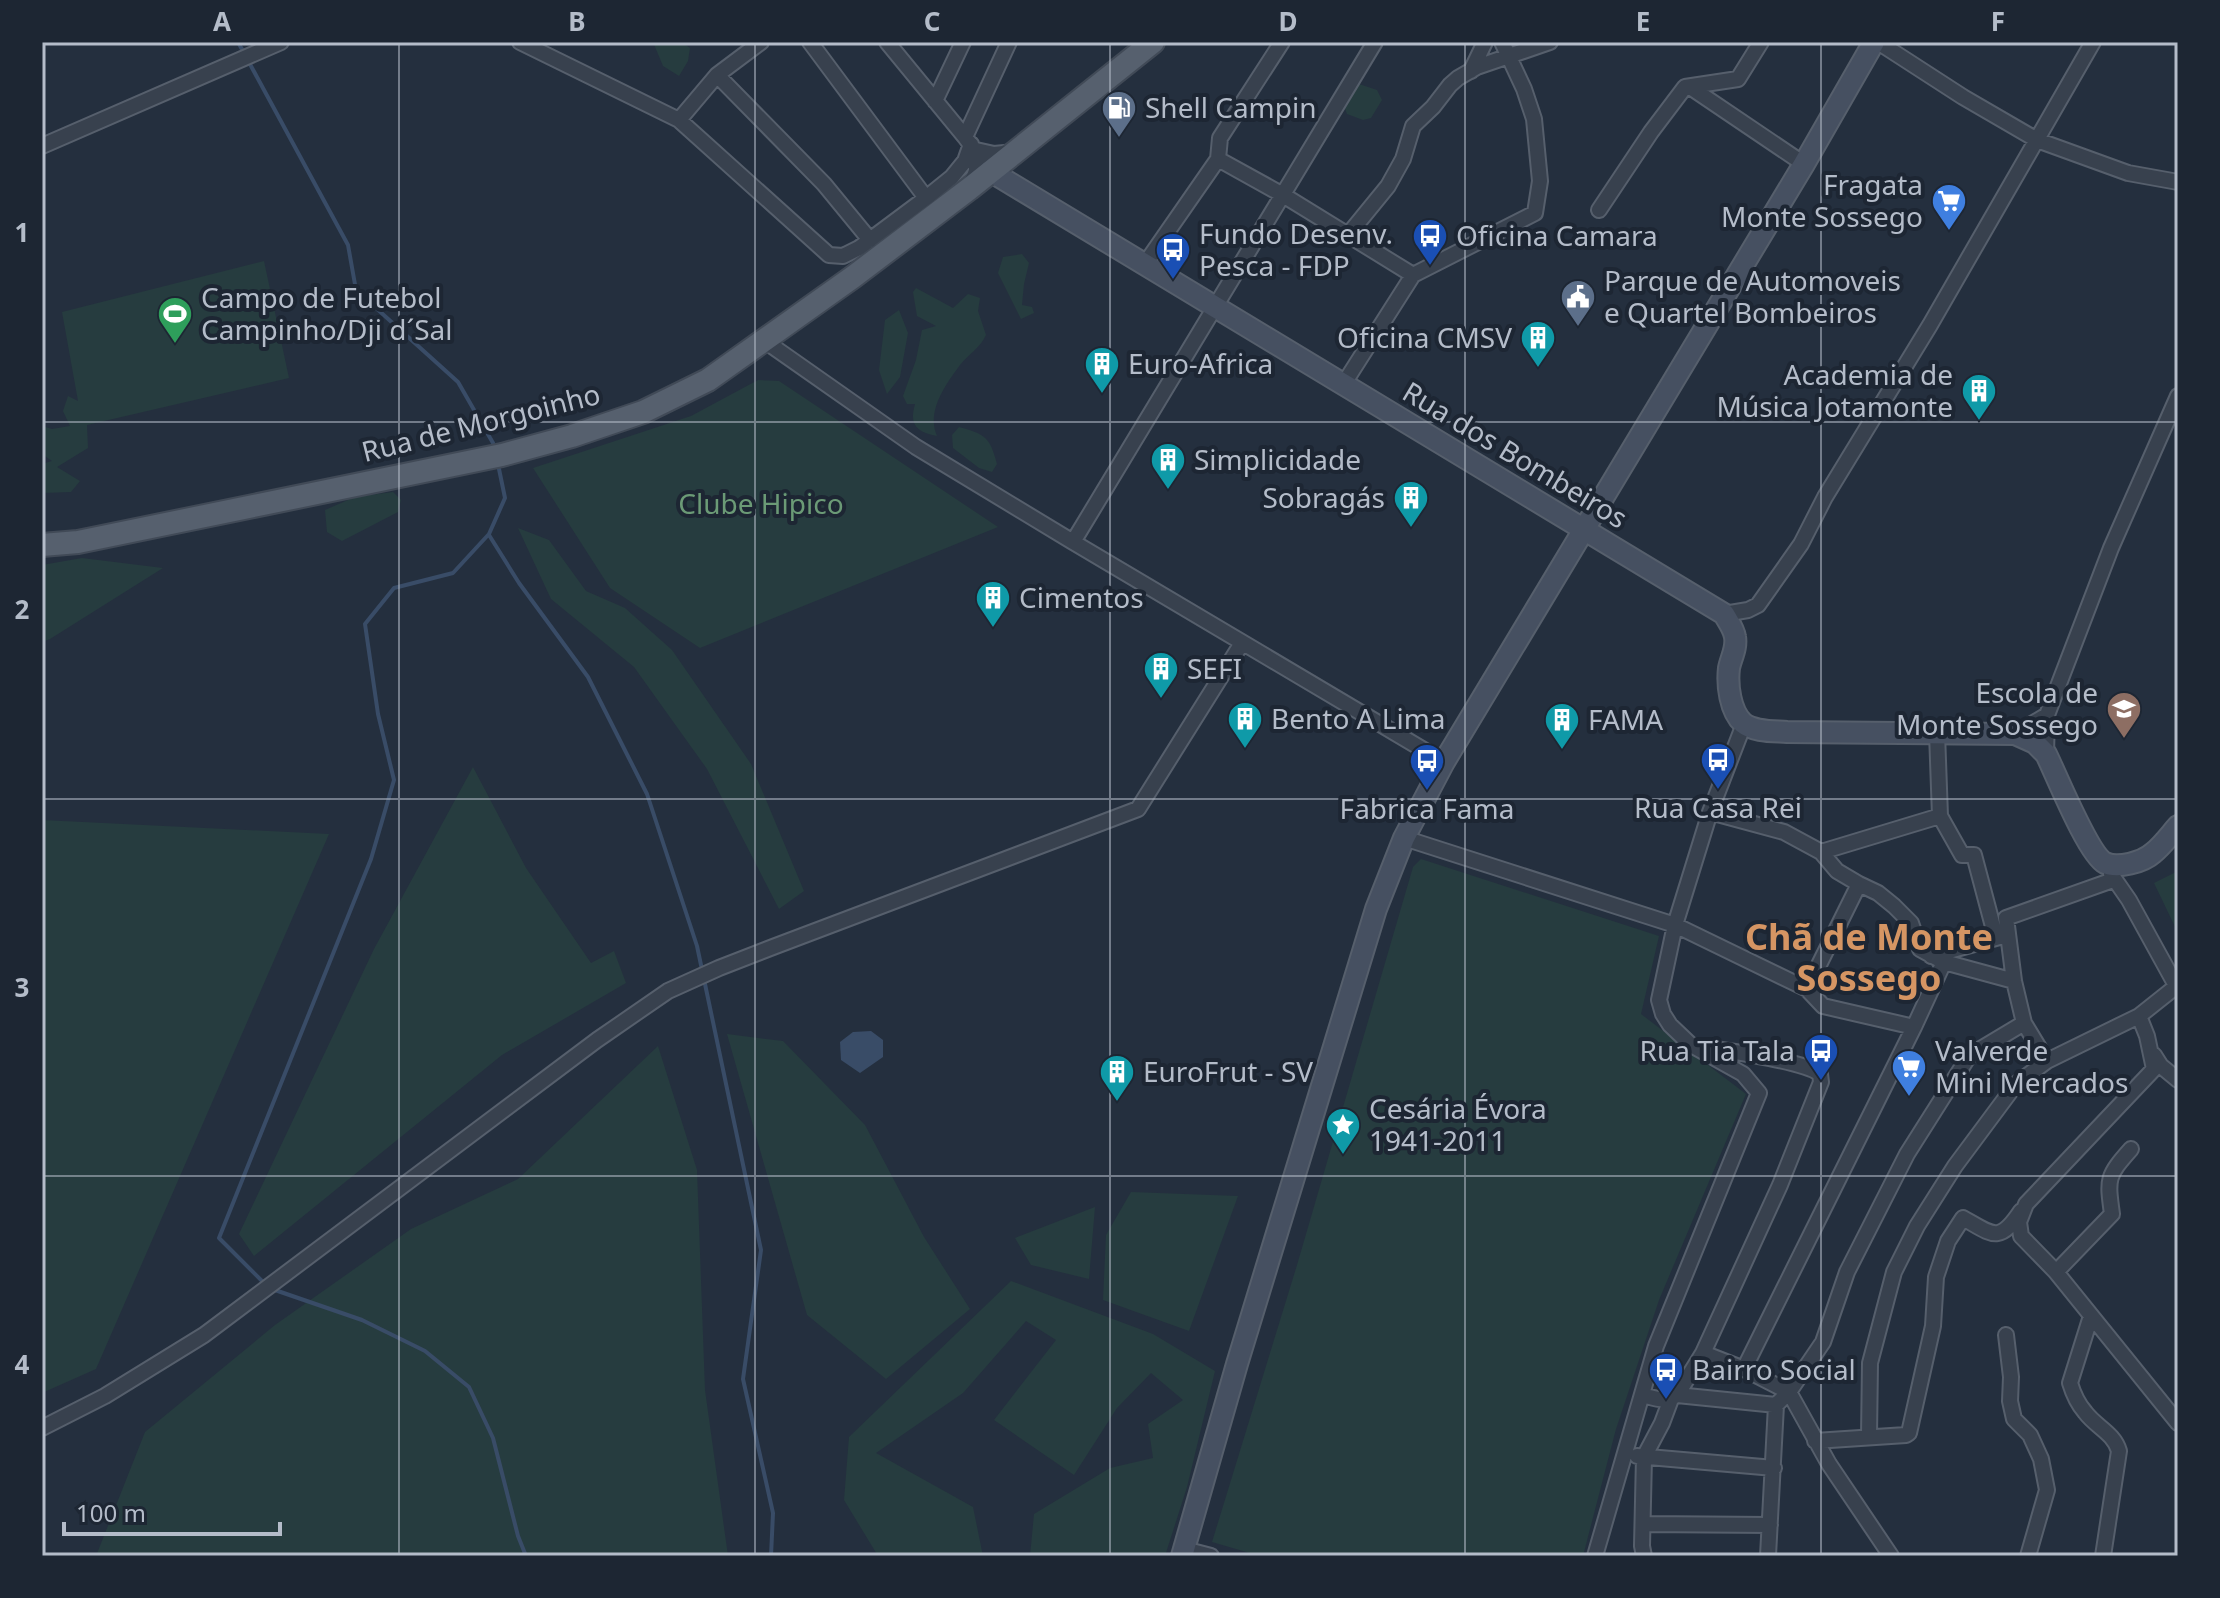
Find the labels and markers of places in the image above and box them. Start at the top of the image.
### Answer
place label: Shell Campin [1145,88,1317,126]
fuel station icon: Shell Campin [1100,89,1138,139]
place label: Fragata Monte Sossego [1721,165,1923,235]
supermarket icon: Fragata Monte Sossego [1930,182,1968,232]
place label: Fundo Desenv. Pesca - FDP [1199,214,1393,284]
place label: Oficina Camara [1456,216,1658,254]
bus stop icon: Oficina Camara [1411,217,1449,267]
bus stop icon: Fundo Desenv. Pesca - FDP [1154,231,1192,281]
place label: Parque de Automoveis e Quartel Bombeiros [1604,261,1901,331]
place label: Campo de Futebol Campinho/Dji d´Sal [201,278,453,348]
public building icon: Parque de Automoveis e Quartel Bombeiros [1559,278,1597,328]
sports icon: Campo de Futebol Campinho/Dji d´Sal [156,295,194,345]
place label: Oficina CMSV [1337,318,1512,356]
building icon: Oficina CMSV [1519,319,1557,369]
place label: Euro-Africa [1128,344,1273,382]
building icon: Euro-Africa [1083,345,1121,395]
place label: Academia de Música Jotamonte [1717,355,1953,425]
building icon: Academia de Música Jotamonte [1960,372,1998,422]
place label: Simplicidade [1194,440,1361,478]
building icon: Simplicidade [1149,441,1187,491]
place label: Sobragás [1262,478,1385,516]
building icon: Sobragás [1392,479,1430,529]
place label: Cimentos [1019,578,1144,616]
building icon: Cimentos [974,579,1012,629]
place label: SEFI [1187,649,1242,687]
building icon: SEFI [1142,650,1180,700]
place label: Escola de Monte Sossego [1896,673,2098,743]
school or university icon: Escola de Monte Sossego [2105,690,2143,740]
place label: Bento A Lima [1271,699,1446,737]
building icon: Bento A Lima [1226,700,1264,750]
place label: FAMA [1588,700,1663,738]
building icon: FAMA [1543,701,1581,751]
bus stop icon: Rua Casa Rei [1699,741,1737,791]
bus stop icon: Fabrica Fama [1408,742,1446,792]
place label: Rua Casa Rei [1634,788,1802,826]
place label: Fabrica Fama [1340,789,1514,827]
place label: Rua Tia Tala [1640,1031,1795,1069]
place label: Valverde Mini Mercados [1935,1031,2128,1101]
bus stop icon: Rua Tia Tala [1802,1032,1840,1082]
supermarket icon: Valverde Mini Mercados [1890,1048,1928,1098]
place label: EuroFrut - SV [1143,1052,1313,1090]
building icon: EuroFrut - SV [1098,1053,1136,1103]
place label: Cesária Évora 1941-2011 [1369,1089,1547,1159]
place icon: Cesária Évora 1941-2011 [1324,1106,1362,1156]
place label: Bairro Social [1692,1350,1856,1388]
bus stop icon: Bairro Social [1647,1351,1685,1401]

